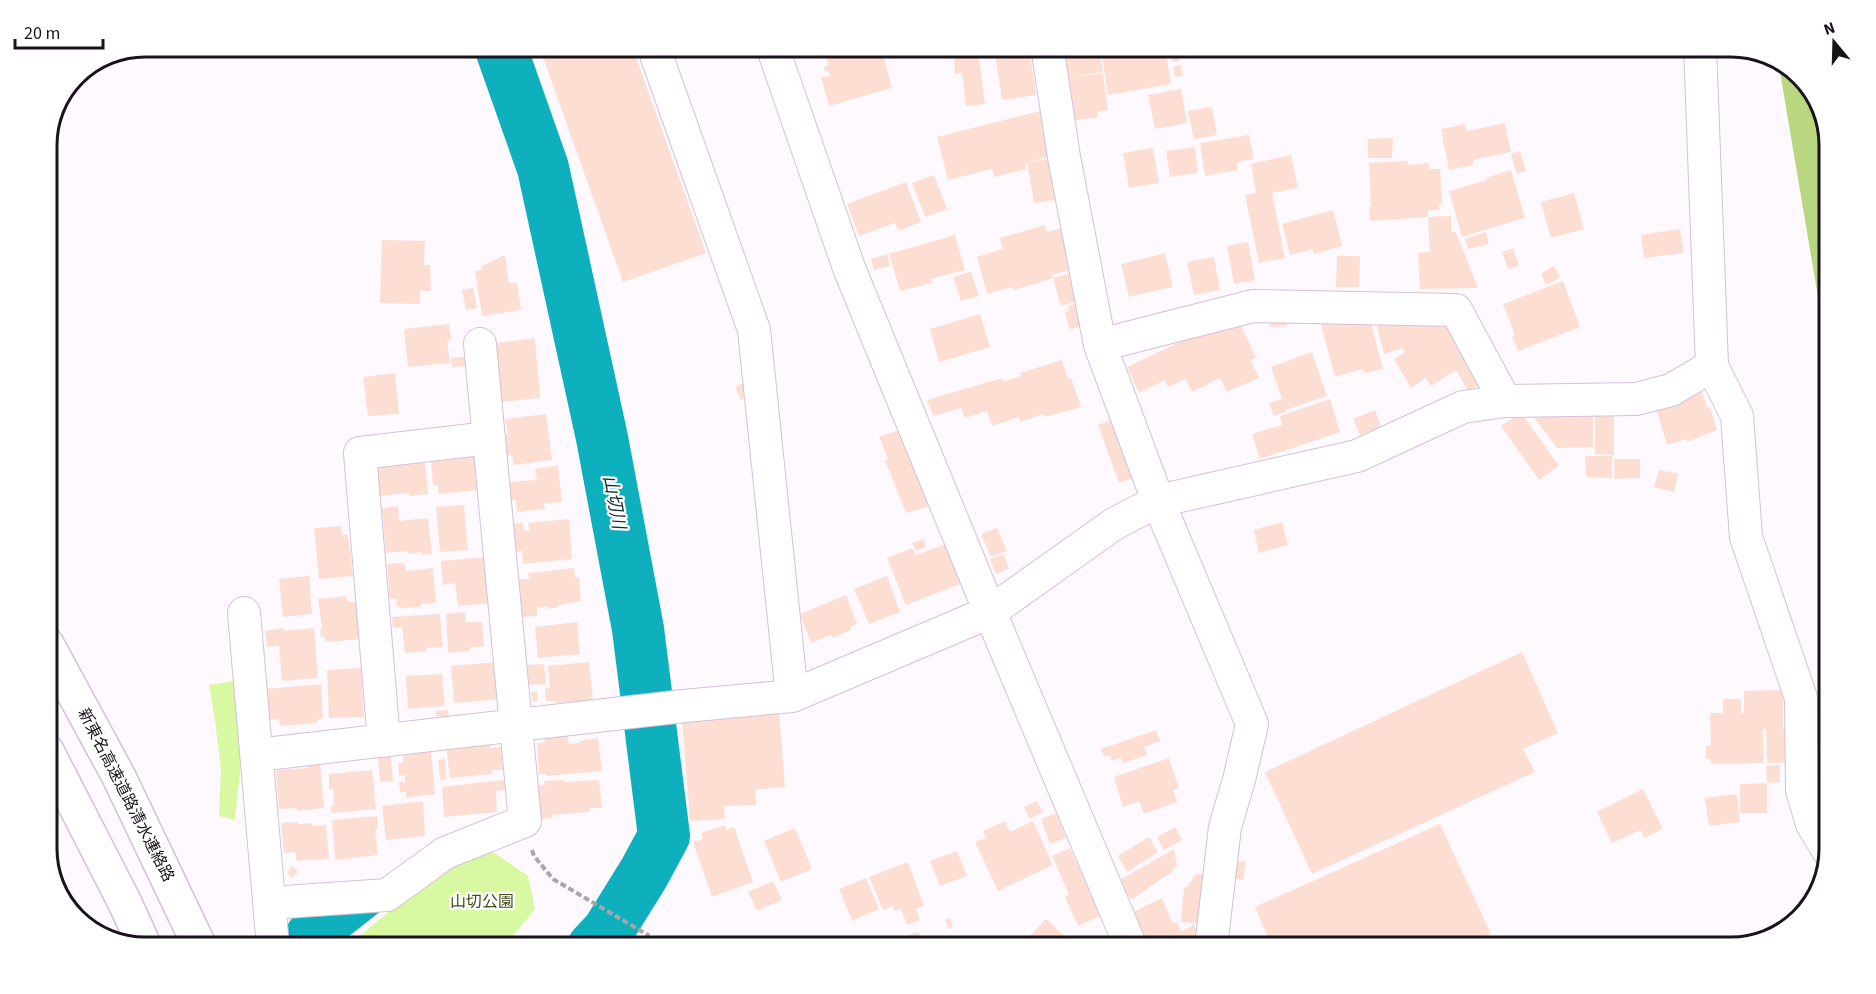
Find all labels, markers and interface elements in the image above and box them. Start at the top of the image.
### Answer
scale bar [15,12,104,50]
north arrow [1804,12,1864,72]
text: N [1821,17,1838,41]
text: 20 m [24,21,60,46]
water label: 山切川 [597,473,632,533]
street label: 新東名高速道路清水連絡路 [73,704,179,886]
park label: 山切公園 [450,891,514,913]

